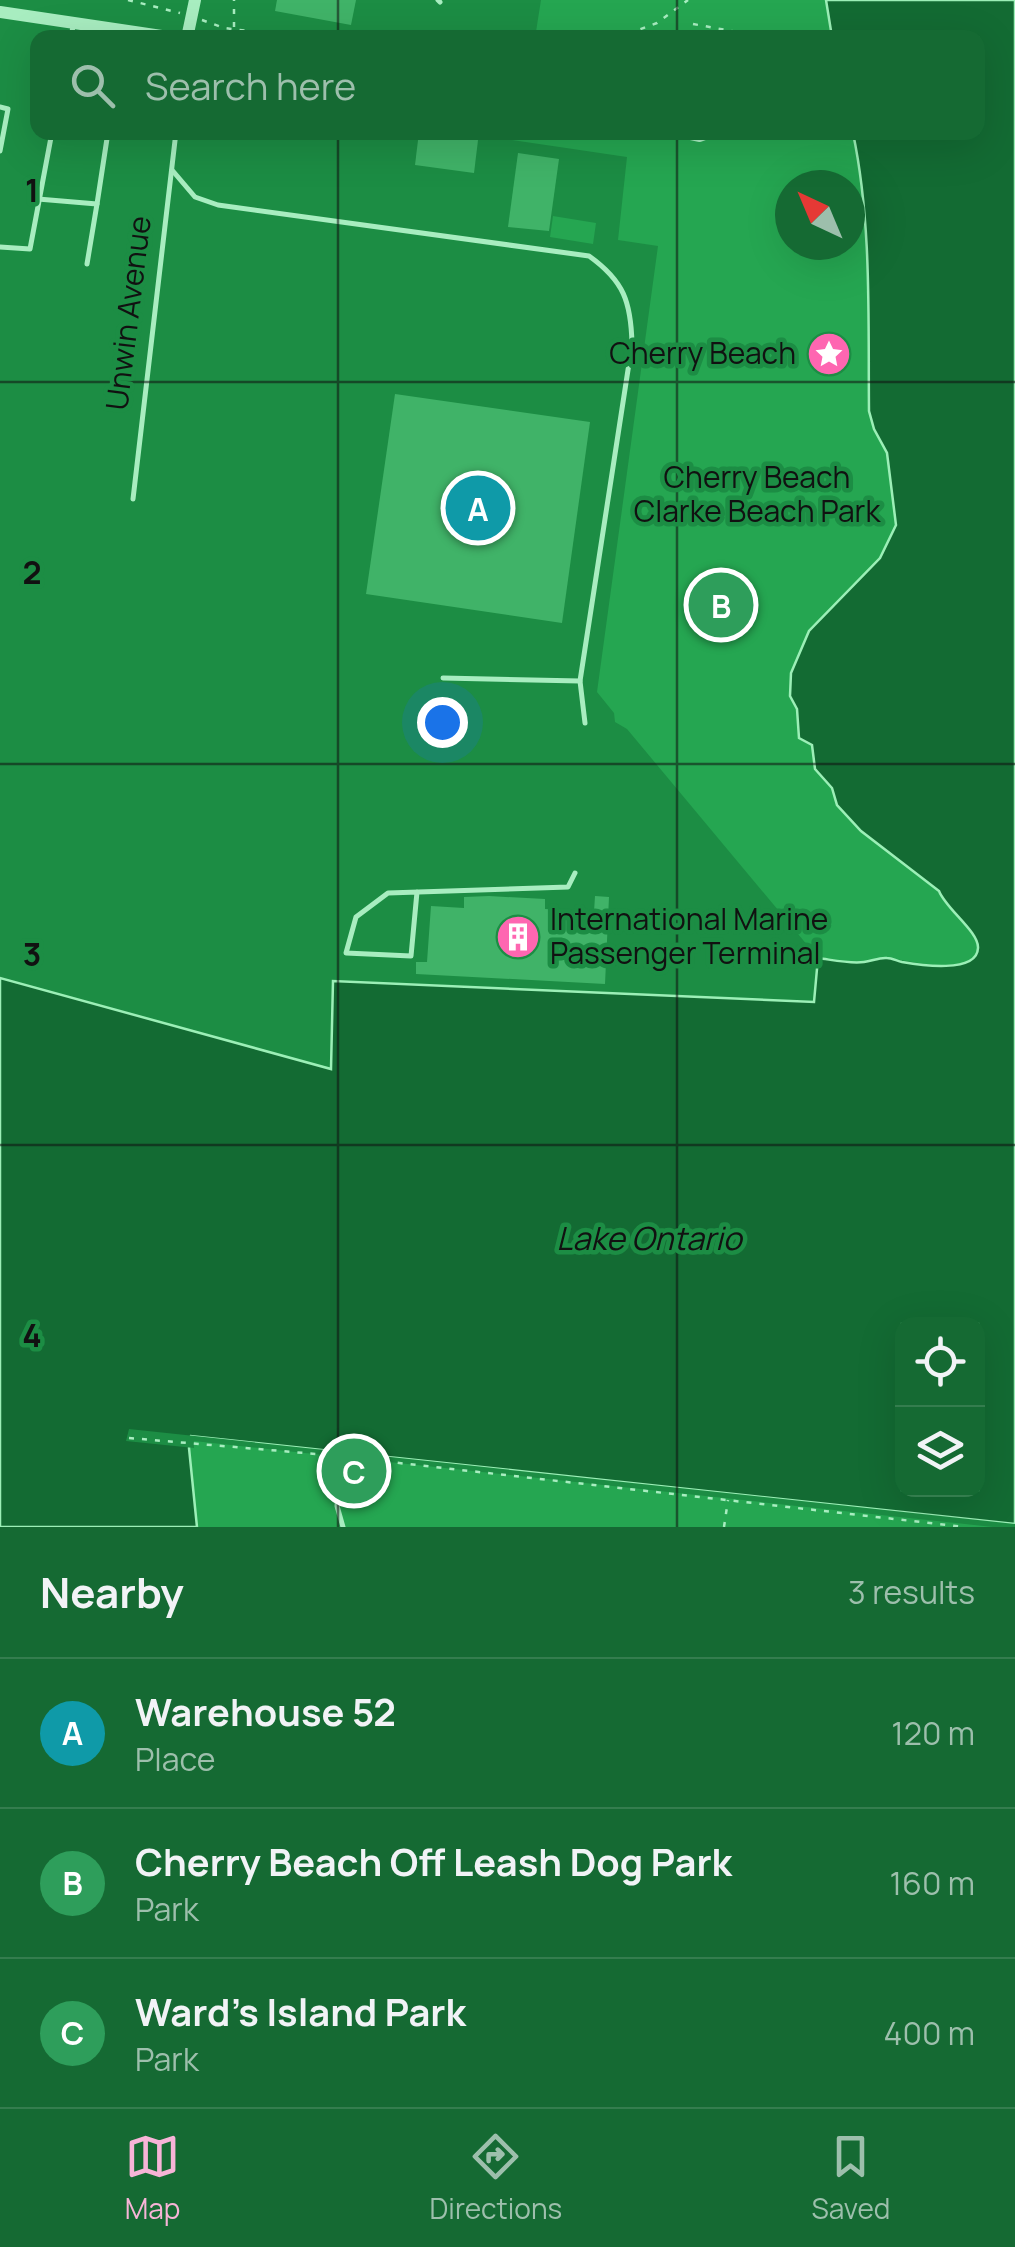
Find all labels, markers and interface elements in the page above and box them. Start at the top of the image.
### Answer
search box [30,30,985,140]
icon: search [65,58,120,113]
text: Search here [145,59,356,111]
text: 1 [25,168,39,212]
north arrow [775,170,865,260]
street label: Unwin Avenue [95,213,160,412]
place icon: Cherry Beach [806,331,852,377]
place label: Cherry Beach [609,332,796,373]
park label: Cherry Beach Clarke Beach Park [634,456,881,531]
pin: A [446,470,510,546]
text: 2 [22,550,42,594]
pin: B [688,568,754,642]
your location [417,697,468,748]
place label: International Marine Passenger Terminal [550,898,828,973]
building icon: International Marine Passenger Terminal [495,914,541,960]
text: 3 [23,932,41,976]
water label: Lake Ontario [556,1216,744,1260]
text: 4 [22,1313,42,1357]
map controls [895,1317,985,1497]
button: locate [895,1317,985,1407]
button: layers [895,1407,985,1497]
pin: C [322,1434,386,1508]
text: Nearby [40,1563,184,1621]
text: 3 results [848,1570,975,1614]
text: Warehouse 52 [135,1685,396,1737]
text: A [62,1711,83,1755]
text: 120 m [891,1711,975,1755]
text: Place [135,1737,216,1781]
text: Cherry Beach Off Leash Dog Park [135,1835,732,1887]
text: B [62,1861,83,1905]
text: 160 m [890,1861,975,1905]
text: Park [135,1887,199,1931]
text: Ward's Island Park [135,1985,466,2037]
text: C [61,2011,84,2055]
text: 400 m [884,2011,975,2055]
text: Park [135,2037,199,2081]
tab: Map [125,2129,180,2227]
tab: Directions [430,2129,562,2227]
tab: Saved [811,2129,890,2227]

